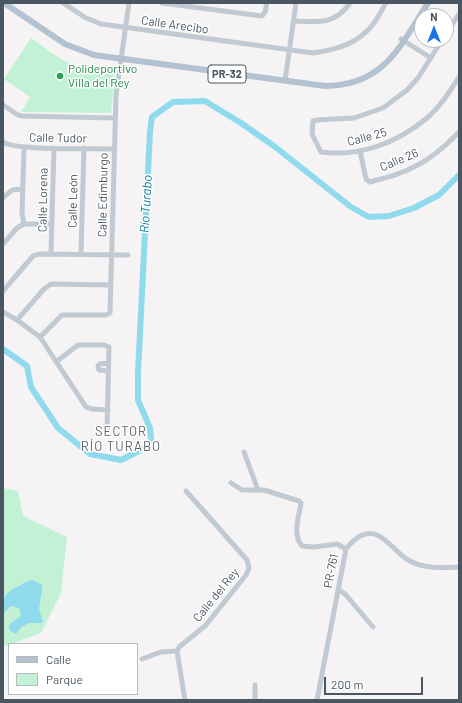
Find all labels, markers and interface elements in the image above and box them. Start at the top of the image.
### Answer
north arrow [414,8,454,48]
text: N [430,10,438,23]
street label: Calle Arecibo [140,13,210,37]
place label: Polideportivo Villa del Rey [68,62,137,90]
road number: PR-32 [208,65,246,83]
marker: Polideportivo Villa del Rey [55,71,65,81]
street label: Calle 25 [346,125,388,149]
street label: Calle Tudor [29,130,87,146]
street label: Calle 26 [378,146,420,174]
street label: Calle Edimburgo [95,153,111,237]
street label: Calle Lorena [35,168,51,232]
street label: Calle León [65,174,81,228]
water label: Río Turabo [137,175,155,233]
district label: SECTOR RÍO TURABO [81,424,161,455]
street label: PR-761 [321,553,341,589]
street label: Calle del Rey [190,565,242,625]
legend [8,643,138,695]
text: Calle [46,652,71,666]
scale bar [326,669,425,695]
text: Parque [46,672,83,686]
text: 200 m [331,677,363,691]

